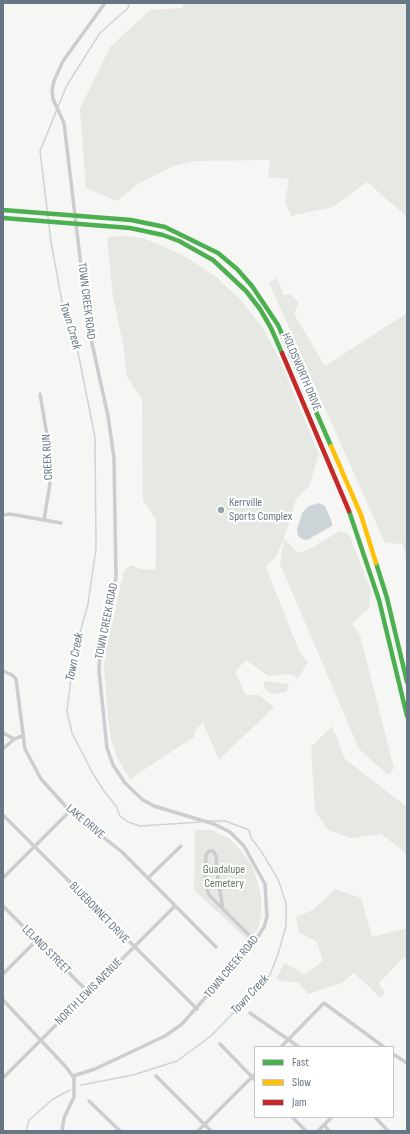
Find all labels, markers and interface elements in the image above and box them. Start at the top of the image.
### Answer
street label: TOWN CREEK ROAD [74,262,98,340]
water label: Town Creek [55,300,85,352]
street label: HOLDSWORTH DRIVE [278,331,324,413]
street label: CREEK RUN [40,434,56,480]
place label: Kerrville Sports Complex [229,496,292,524]
marker: Kerrville Sports Complex [216,505,226,515]
street label: TOWN CREEK ROAD [93,582,121,660]
water label: Town Creek [63,632,87,682]
street label: LAKE DRIVE [63,802,107,842]
park label: Guadalupe Cemetery [203,863,245,891]
street label: BLUEBONNET DRIVE [66,879,132,947]
street label: LELAND STREET [19,923,73,977]
street label: TOWN CREEK ROAD [202,933,262,1001]
street label: NORTH LEWIS AVENUE [52,955,126,1029]
water label: Town Creek [228,972,272,1018]
legend [254,1046,394,1118]
text: Fast [292,1055,309,1070]
text: Slow [292,1075,311,1090]
text: Jam [292,1095,307,1110]

